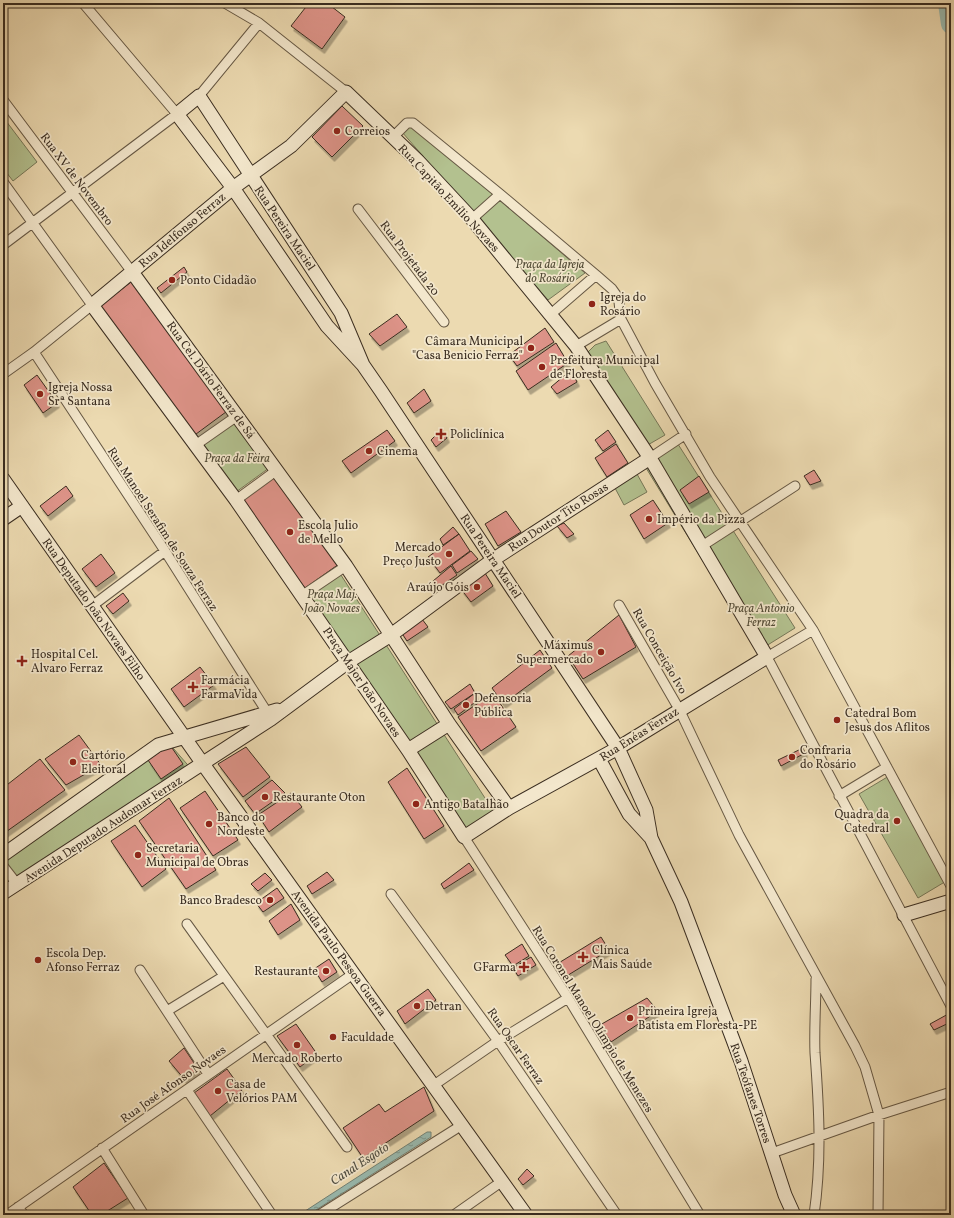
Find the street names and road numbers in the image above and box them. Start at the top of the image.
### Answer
street label: Rua XV de Novembro [36,130,116,229]
street label: Rua Capitão Emílio Novaes [394,141,503,256]
street label: Rua Pereira Maciel [250,183,319,274]
street label: Rua Idelfonso Ferraz [136,190,230,272]
street label: Rua Projetada 20 [376,218,443,299]
street label: Rua Cel. Dário Ferraz de Sá [162,319,258,443]
street label: Rua Manoel Serafim de Souza Ferraz [103,444,221,615]
street label: Rua Doutor Tito Rosas [505,479,612,556]
street label: Rua Pereira Maciel [456,511,525,602]
street label: Rua Deputado João Novaes Filho [38,535,149,684]
street label: Rua Conceição Ivo [628,606,690,697]
street label: Praça Major João Novaes [318,624,404,741]
street label: Rua Enéas Ferraz [597,704,682,766]
street label: Avenida Deputado Audomar Ferraz [21,773,186,887]
street label: Avenida Paulo Pessoa Guerra [287,887,389,1020]
street label: Rua Coronel Manoel Olímpio de Menezes [528,923,656,1116]
street label: Rua Oscar Ferraz [483,1005,548,1088]
street label: Rua Teófanes Torres [725,1041,775,1145]
street label: Rua José Afonso Novaes [118,1042,229,1127]

